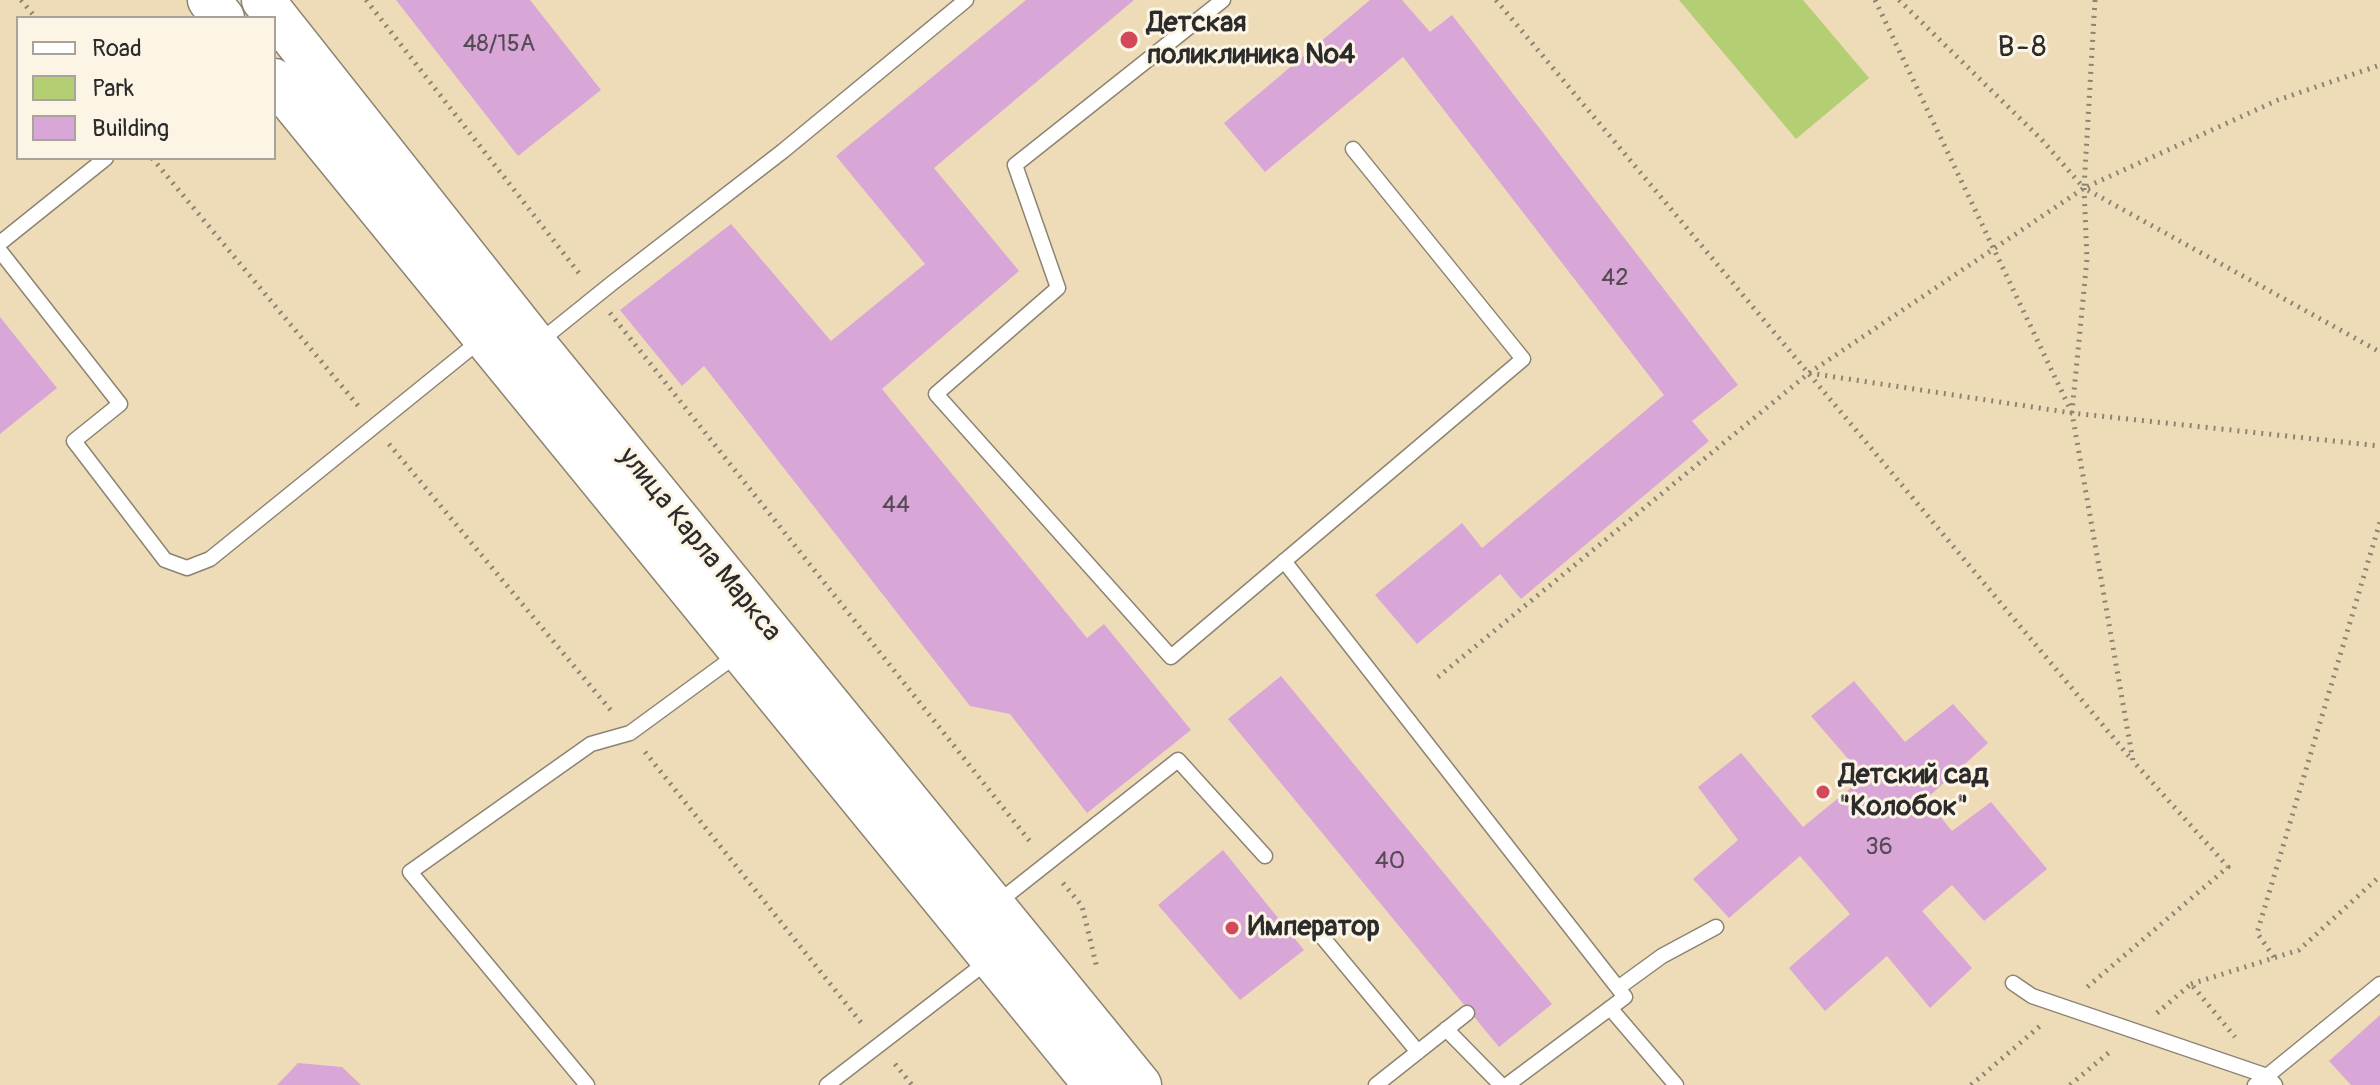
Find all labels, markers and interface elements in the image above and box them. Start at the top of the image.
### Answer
place label: Детская поликлиника №4 [1147,7,1355,73]
legend [16,16,276,160]
marker: Детская поликлиника №4 [1118,29,1140,51]
district label: В-8 [1998,30,2048,66]
house number: 48/15А [463,31,535,59]
text: Road [92,34,142,63]
text: Park [92,74,134,103]
text: Building [92,114,169,143]
house number: 42 [1601,265,1629,293]
street label: улица Карла Маркса [610,441,788,649]
house number: 44 [882,492,910,520]
place label: Детский сад "Колобок" [1839,759,1988,825]
marker: Детский сад "Колобок" [1814,783,1832,801]
house number: 36 [1865,834,1893,862]
house number: 40 [1375,848,1405,876]
place label: Император [1248,911,1380,945]
marker: Император [1223,919,1241,937]

